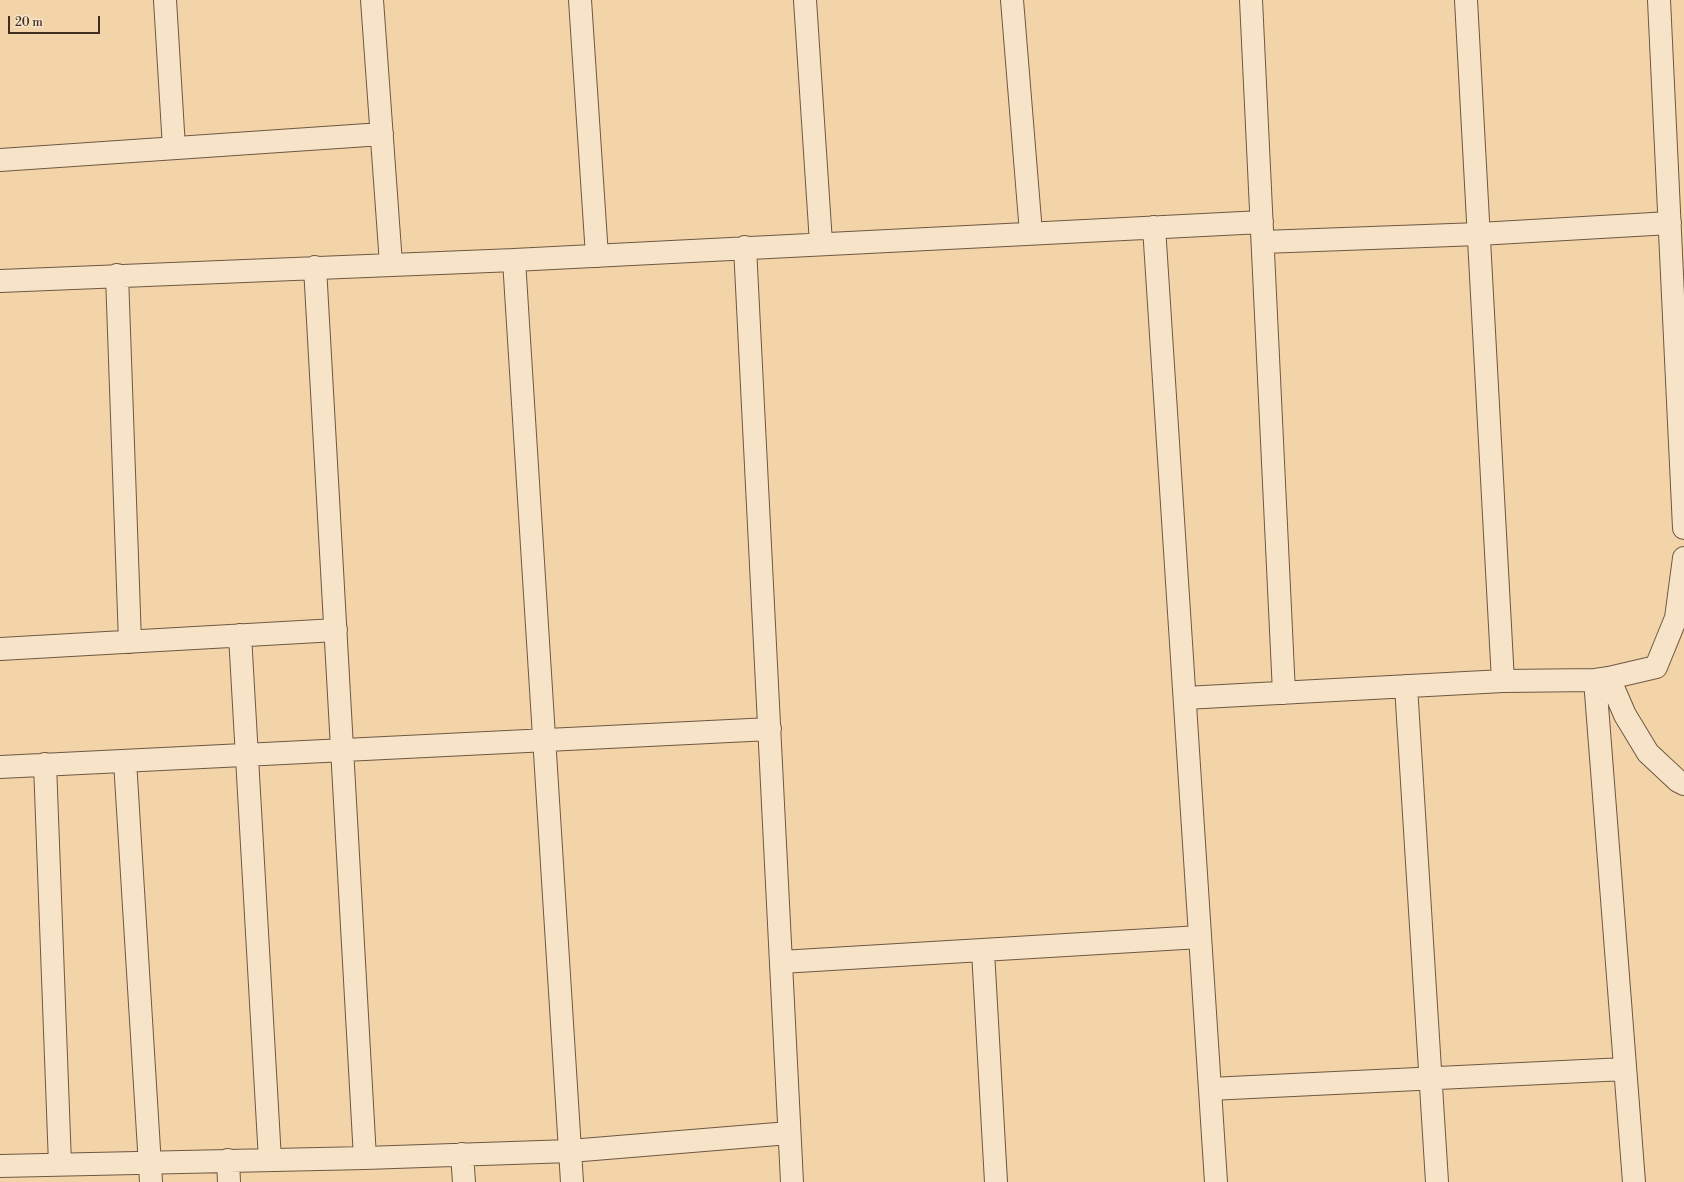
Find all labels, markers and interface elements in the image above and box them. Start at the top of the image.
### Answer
scale bar [10,8,102,34]
text: 20 m [15,15,43,30]

